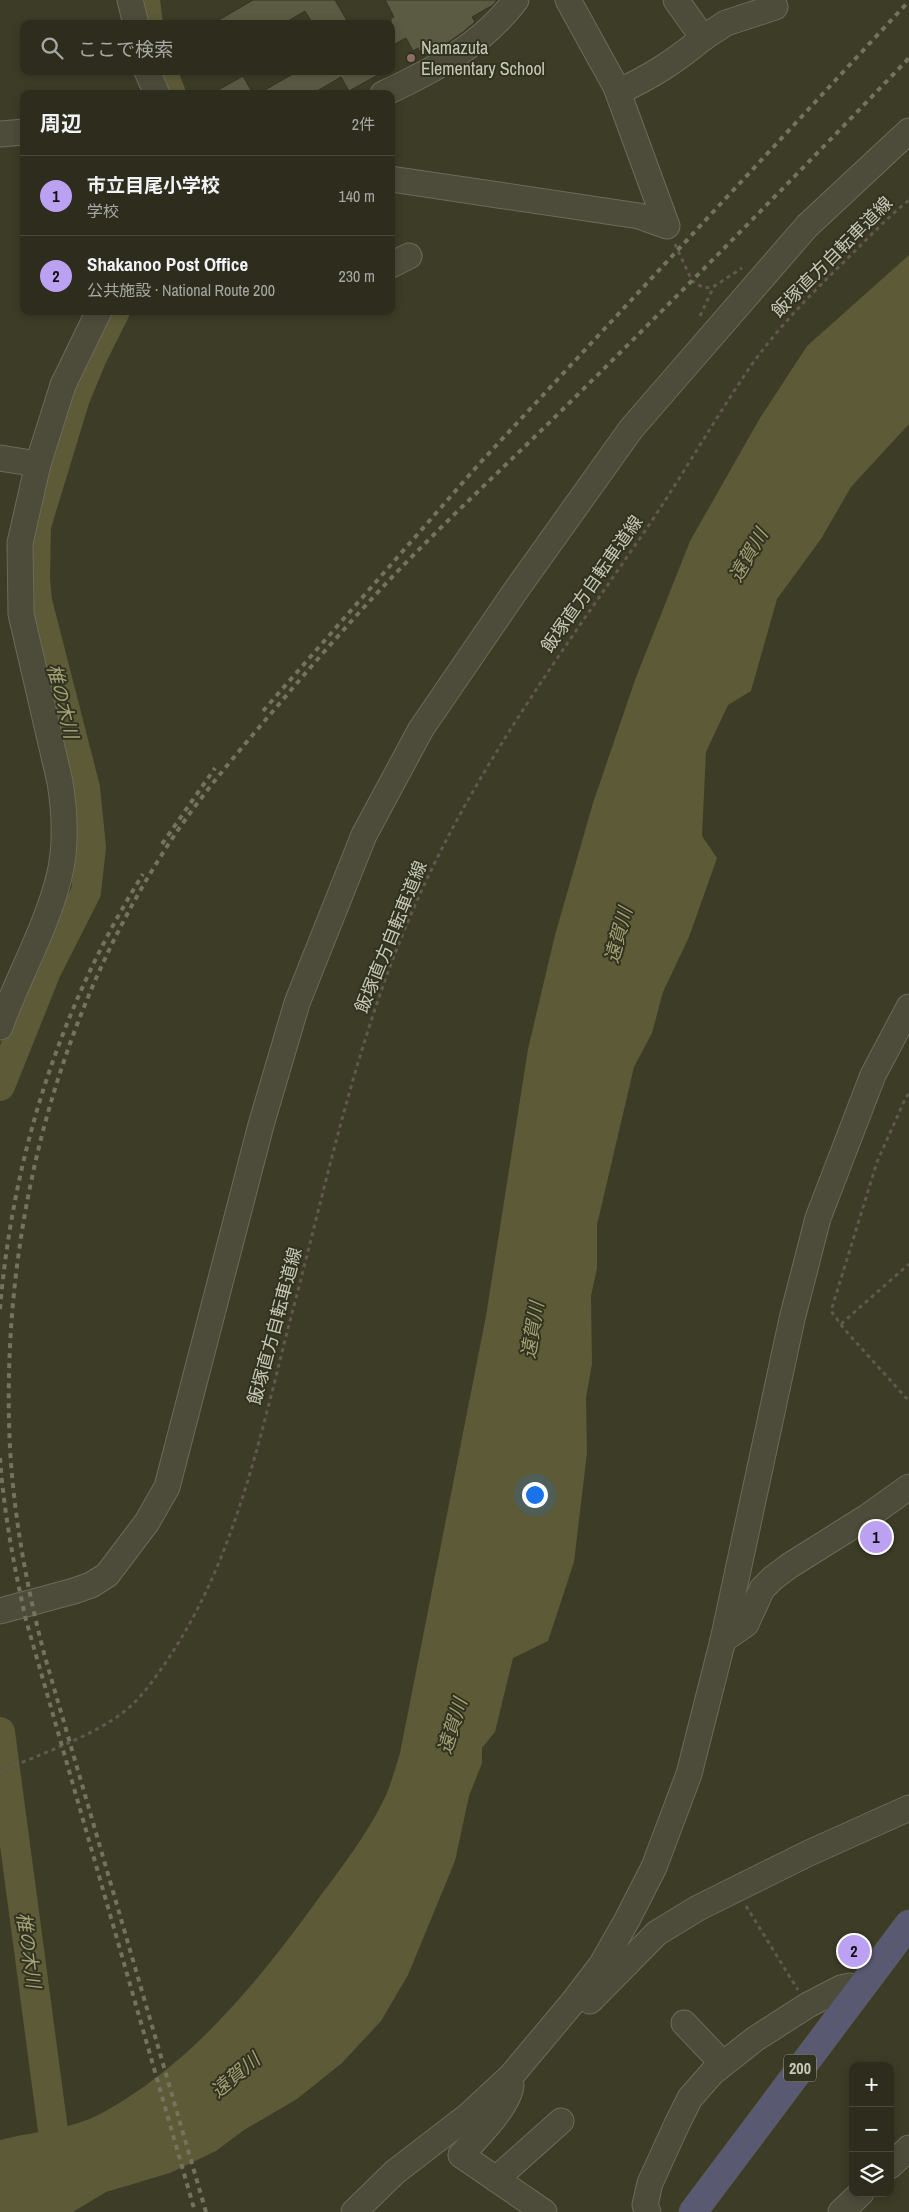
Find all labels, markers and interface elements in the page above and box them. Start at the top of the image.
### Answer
search box [20,20,395,75]
icon: search [38,34,66,62]
place label: Namazuta Elementary School [421,35,545,81]
text: ここで検索 [78,36,173,62]
marker: Namazuta Elementary School [405,52,417,64]
text: 周辺 [40,109,82,138]
text: 2件 [352,113,375,135]
text: 市立目尾小学校 [87,172,220,198]
text: 1 [52,185,60,207]
text: 140 m [339,185,375,207]
street label: 飯塚直方自転車道線 [766,191,898,323]
text: 学校 [87,200,119,222]
text: Shakanoo Post Office [87,251,248,277]
text: 2 [52,265,60,287]
text: 230 m [339,265,375,287]
text: 公共施設 · National Route 200 [87,279,275,301]
street label: 飯塚直方自転車道線 [535,510,648,657]
water label: 遠賀川 [722,522,775,586]
water label: 椎の木川 [41,661,85,743]
street label: 飯塚直方自転車道線 [349,857,432,1017]
water label: 遠賀川 [598,902,638,966]
street label: 飯塚直方自転車道線 [241,1244,308,1407]
water label: 遠賀川 [515,1298,550,1360]
your location [522,1482,548,1508]
pin: 1 [860,1518,892,1556]
water label: 遠賀川 [431,1693,473,1757]
water label: 椎の木川 [11,1911,47,1991]
pin: 2 [838,1932,870,1970]
water label: 遠賀川 [205,2045,267,2103]
road number: 200 [784,2054,816,2082]
map controls [849,2062,894,2197]
button: + [849,2062,894,2107]
button: − [849,2107,894,2152]
button: layers [849,2152,894,2197]

